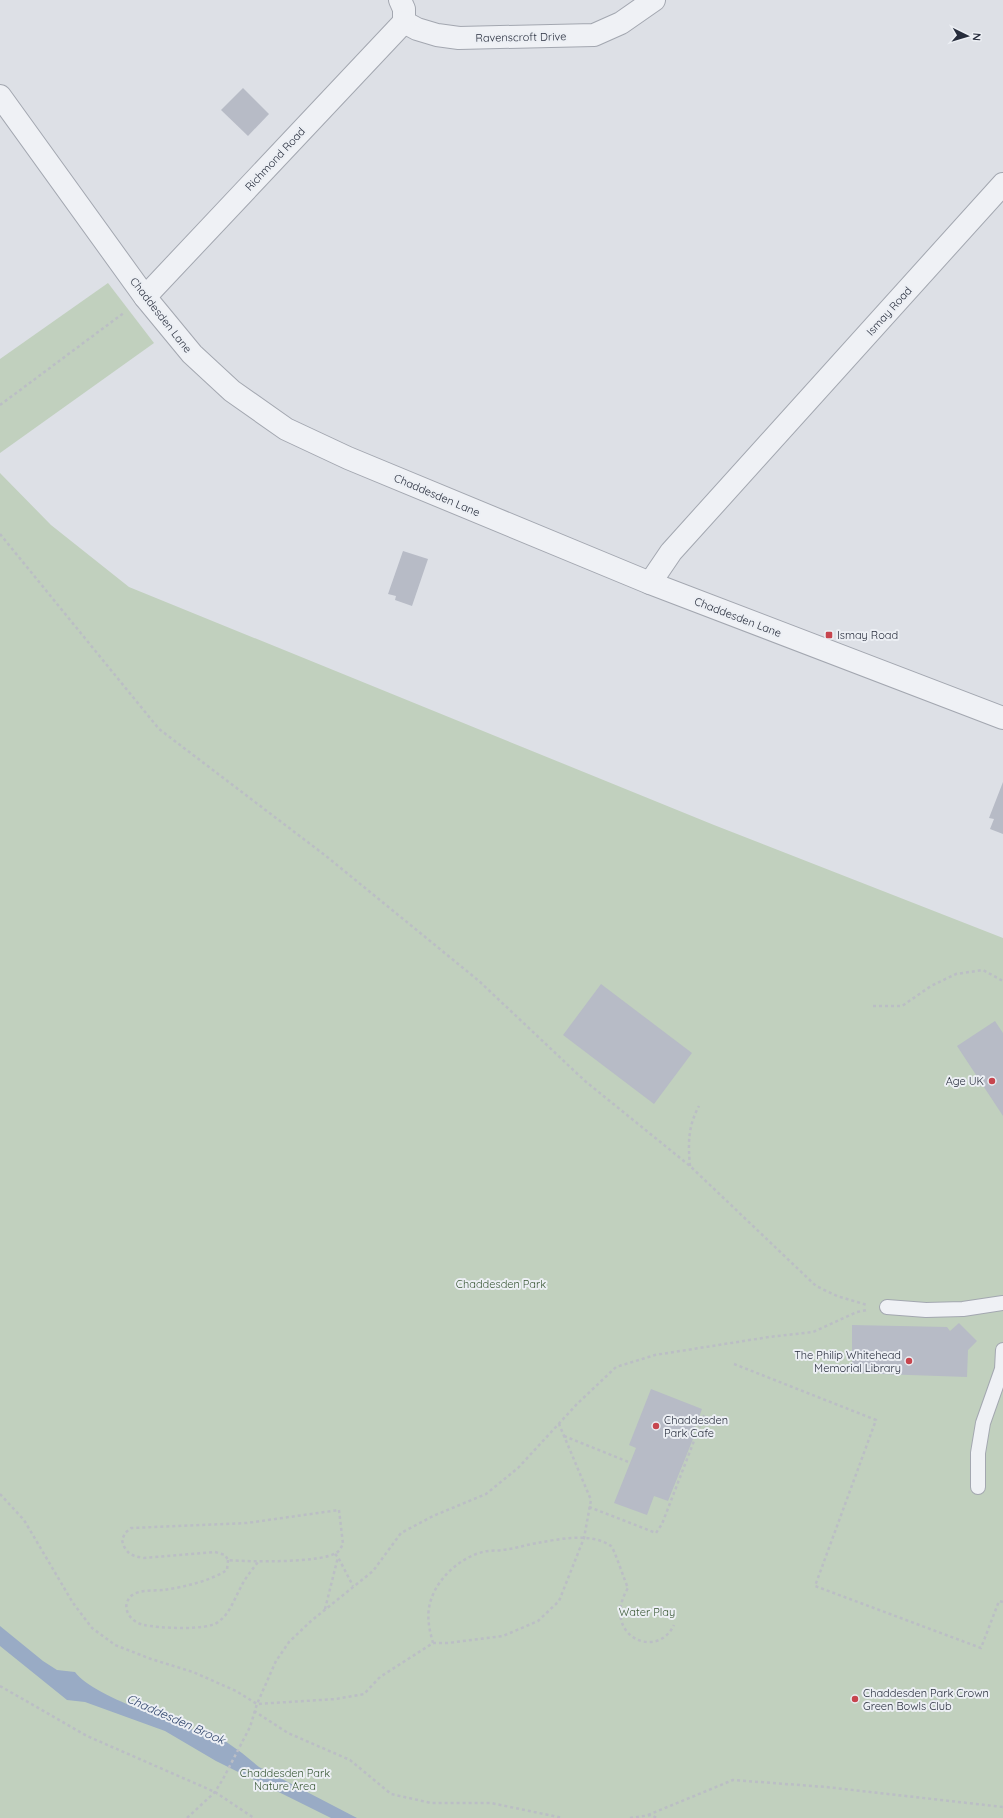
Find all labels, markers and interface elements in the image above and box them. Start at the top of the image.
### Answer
north arrow [947,16,987,56]
street label: Ravenscroft Drive [475,29,567,45]
text: N [970,32,984,42]
street label: Richmond Road [242,124,308,194]
street label: Chaddesden Lane [127,274,195,356]
street label: Ismay Road [863,284,915,338]
street label: Chaddesden Lane [392,471,482,519]
street label: Chaddesden Lane [692,594,784,640]
place label: Ismay Road [837,628,898,642]
marker: Ismay Road [824,630,834,640]
place label: Age UK [946,1074,984,1088]
marker: Age UK [987,1076,997,1086]
park label: Chaddesden Park [456,1277,546,1291]
place label: The Philip Whitehead Memorial Library [794,1348,901,1375]
marker: The Philip Whitehead Memorial Library [904,1356,914,1366]
place label: Chaddesden Park Cafe [664,1413,728,1440]
marker: Chaddesden Park Cafe [651,1421,661,1431]
park label: Water Play [619,1605,675,1619]
place label: Chaddesden Park Crown Green Bowls Club [863,1686,989,1713]
water label: Chaddesden Brook [124,1691,229,1748]
marker: Chaddesden Park Crown Green Bowls Club [850,1694,860,1704]
park label: Chaddesden Park Nature Area [240,1766,330,1793]

